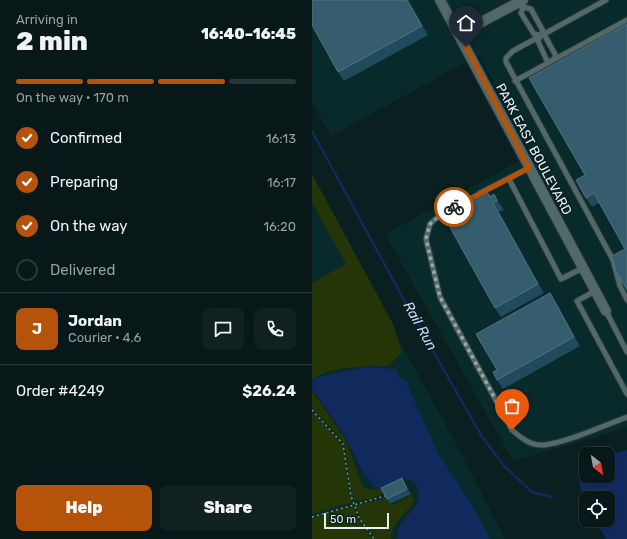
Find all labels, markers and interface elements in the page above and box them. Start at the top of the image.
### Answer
pin [449,6,483,47]
text: Arriving in [16,12,78,27]
icon: home [455,12,477,34]
text: 16:40–16:45 [201,25,296,43]
text: 2 min [16,26,88,57]
street label: PARK EAST BOULEVARD [493,81,575,217]
text: On the way · 170 m [16,90,129,105]
icon: check [16,127,38,149]
text: Confirmed [50,129,122,147]
text: 16:13 [266,131,296,146]
icon: check [16,171,38,193]
text: Preparing [50,173,118,191]
text: 16:17 [267,175,296,190]
courier [434,187,474,227]
icon: bike [443,196,465,218]
icon: check [16,215,38,237]
text: On the way [50,217,128,235]
text: 16:20 [263,219,296,234]
text: Delivered [50,261,115,279]
water label: Rail Run [400,298,440,354]
button: chat [202,308,244,350]
button: phone [254,308,296,350]
text: Jordan [68,312,122,330]
text: J [32,320,42,338]
text: Courier · 4.6 [68,330,141,345]
text: Order #4249 [16,382,105,400]
text: $26.24 [242,382,296,400]
pin [495,389,529,430]
icon: bag [501,395,523,417]
north arrow [579,447,615,483]
map controls [579,447,615,527]
button: Help [16,485,152,531]
button: Share [160,485,296,531]
button: locate [579,491,615,527]
scale bar [324,511,389,530]
text: 50 m [330,513,356,526]

